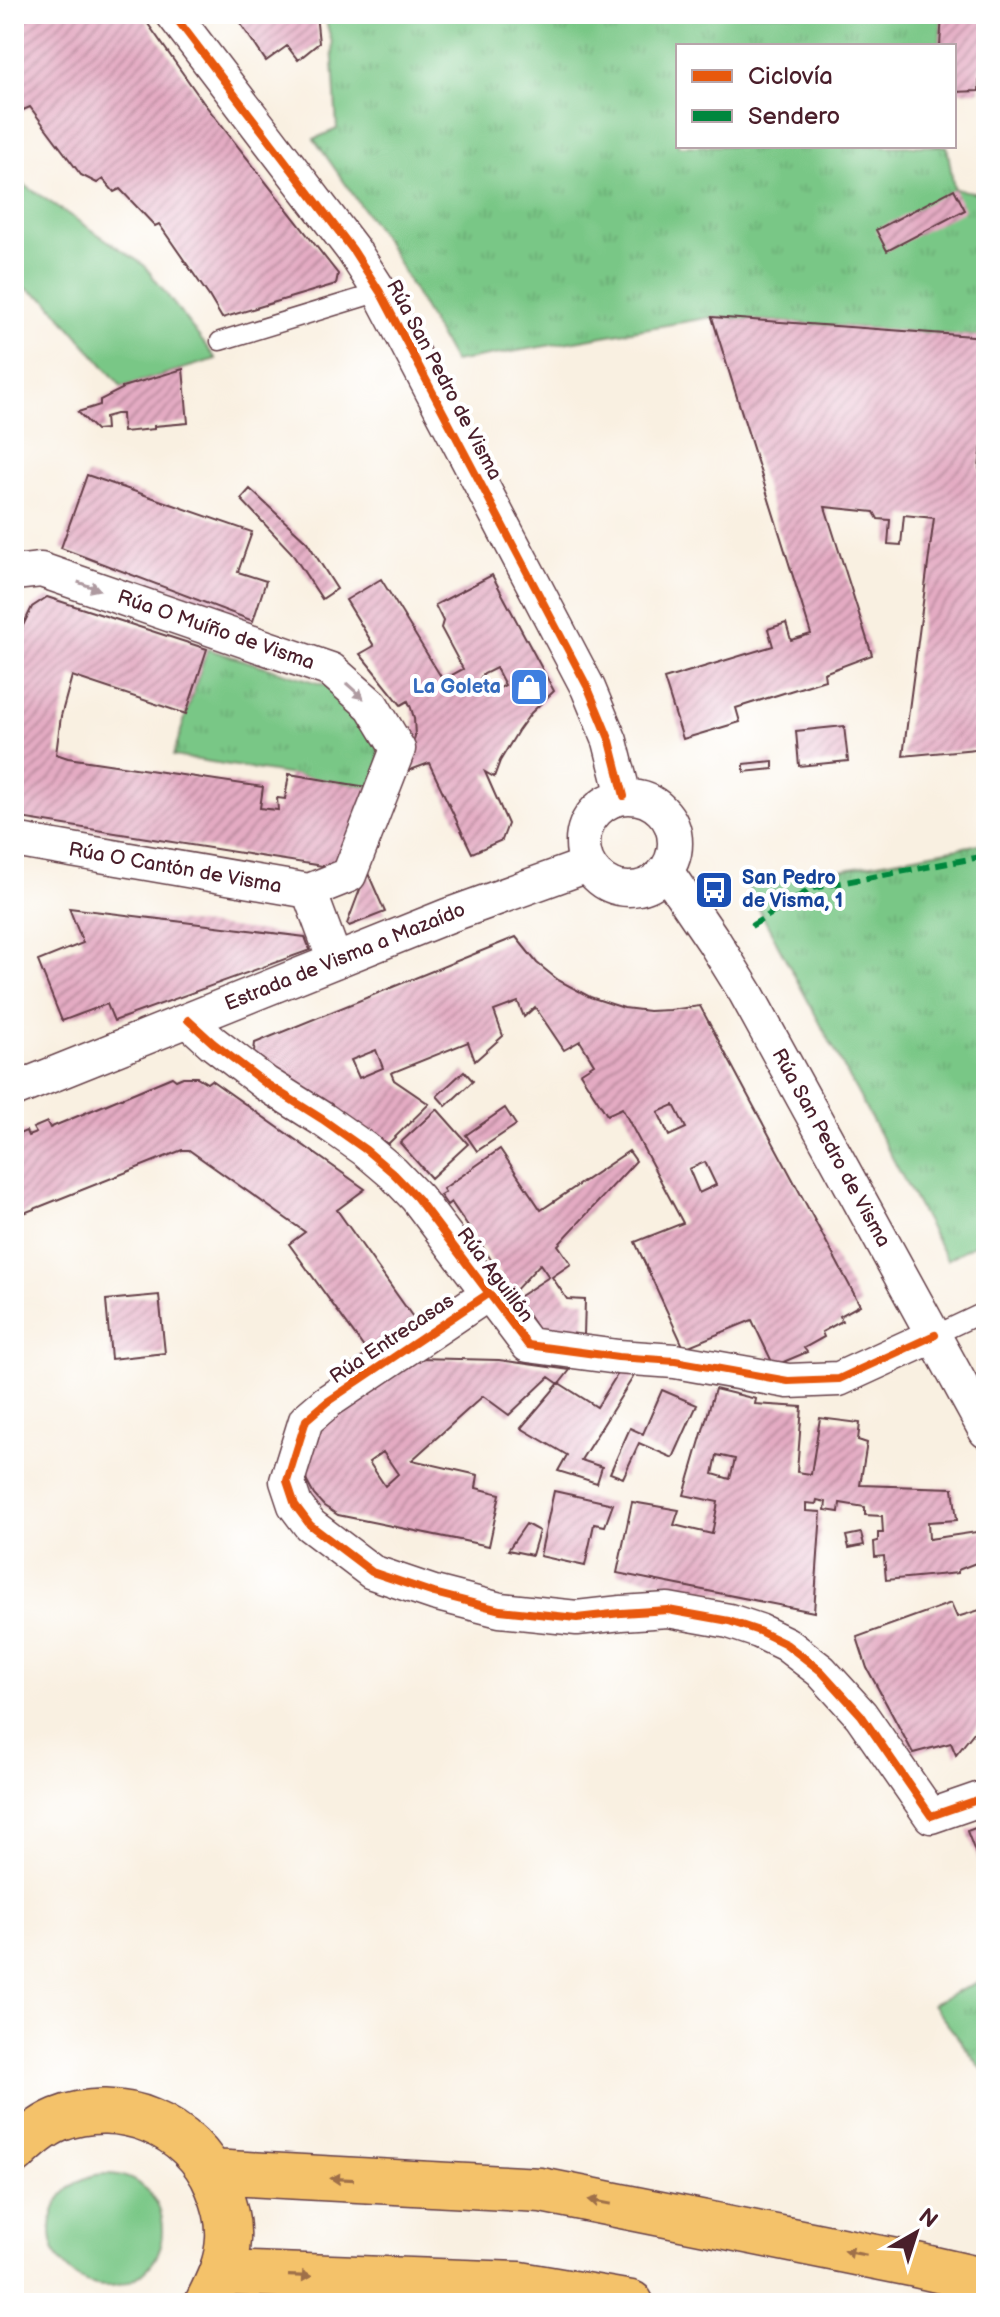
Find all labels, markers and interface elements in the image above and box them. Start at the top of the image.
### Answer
legend [676,44,956,148]
text: Ciclovía [748,62,833,91]
text: Sendero [748,102,840,131]
street label: Rúa San Pedro de Visma [381,276,507,484]
one-way arrow [77,581,101,593]
street label: Rúa O Muíño de Visma [114,585,318,675]
shop icon: La Goleta [508,666,550,708]
place label: La Goleta [412,675,501,699]
one-way arrow [345,682,365,700]
street label: Rúa O Cantón de Visma [67,837,283,899]
place label: San Pedro de Visma, 1 [742,866,843,913]
bus stop icon: San Pedro de Visma, 1 [693,869,735,911]
street label: Estrada de Visma a Mazaído [221,898,469,1016]
street label: Rúa San Pedro de Visma [766,1045,896,1251]
street label: Rúa Aguillón [452,1223,538,1327]
street label: Rúa Entrecasas [325,1289,459,1389]
one-way arrow [329,2172,354,2185]
north arrow [876,2193,956,2273]
one-way arrow [587,2195,612,2207]
text: N [913,2203,943,2234]
one-way arrow [842,2246,867,2258]
one-way arrow [288,2270,313,2283]

